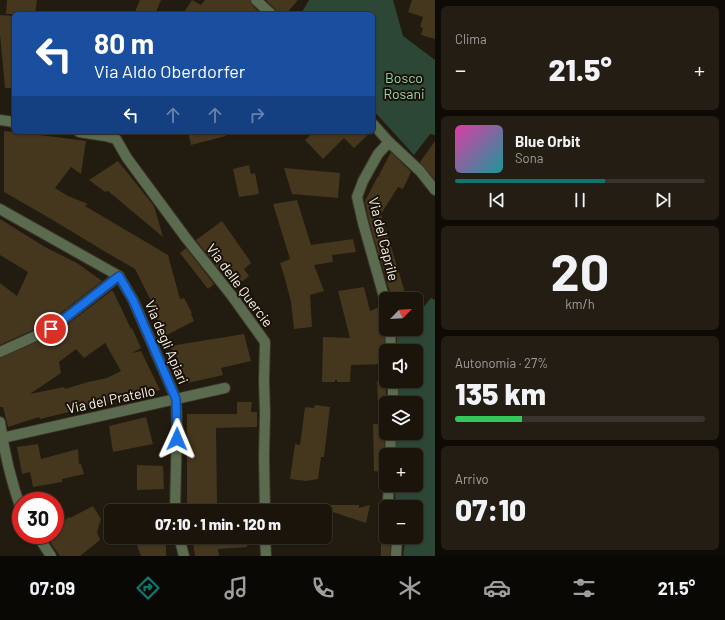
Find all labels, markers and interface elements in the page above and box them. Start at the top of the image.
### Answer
text: 80 m [94,26,154,60]
icon: left [28,28,80,80]
text: Clima [455,31,487,47]
text: 21.5° [548,51,612,87]
text: − [455,56,466,82]
text: + [694,56,705,82]
text: Via Aldo Oberdorfer [94,60,245,82]
park label: Bosco Rosani [383,69,425,102]
icon: left [120,104,142,126]
icon: ahead [162,104,184,126]
icon: ahead [204,104,226,126]
icon: right [246,104,268,126]
text: Blue Orbit [515,132,580,150]
text: Sona [515,150,543,166]
icon: previous [486,189,508,211]
icon: pause [569,189,591,211]
icon: next [652,189,674,211]
street label: Via del Caprile [365,195,403,283]
text: 20 [551,239,609,301]
street label: Via delle Quercie [203,240,277,330]
north arrow [379,292,423,336]
map controls [379,292,423,544]
text: km/h [565,296,595,312]
street label: Via degli Apiari [142,297,192,387]
pin [34,312,68,346]
icon: arrive [40,318,62,340]
button: sound [379,344,423,388]
text: Autonomia · 27% [455,355,548,371]
text: 135 km [455,375,546,411]
street label: Via del Pratello [65,381,157,417]
button: layers [379,396,423,440]
position arrow [156,418,198,460]
button: + [379,448,423,492]
text: Arrivo [455,471,489,487]
text: 07:10 [455,491,526,527]
speed limit sign: 30 [12,492,64,544]
button: − [379,500,423,544]
text: 07:10 · 1 min · 120 m [155,515,281,533]
icon: directions [134,574,162,602]
icon: music [222,574,250,602]
icon: phone [309,574,337,602]
icon: climate [396,574,424,602]
icon: car [483,574,511,602]
icon: filters [570,574,598,602]
text: 07:09 [30,577,75,599]
text: 21.5° [658,577,695,599]

